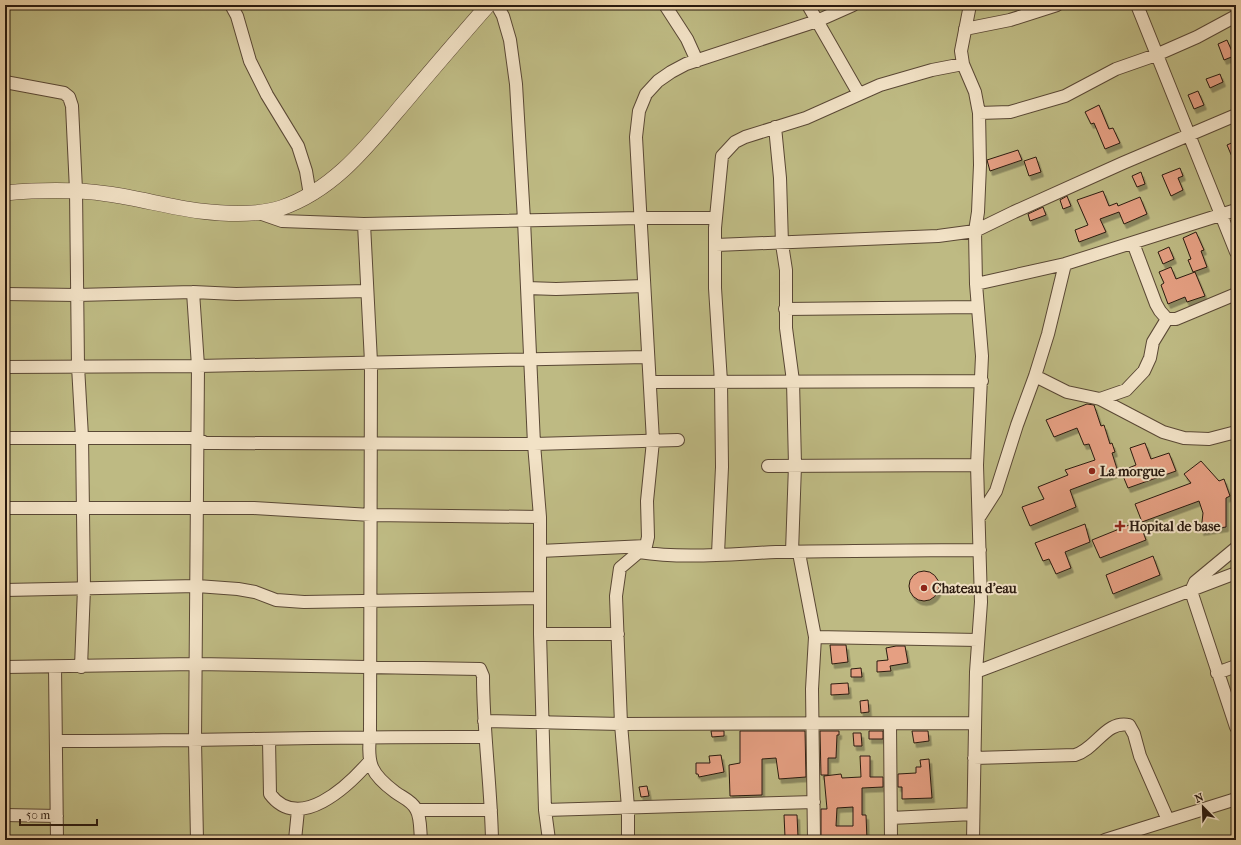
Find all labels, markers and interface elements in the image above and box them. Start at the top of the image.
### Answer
place label: La morgue [1100,463,1165,480]
marker: La morgue [1087,466,1097,476]
place label: Hopital de base [1129,518,1220,535]
marker: Hopital de base [1114,520,1126,532]
place label: Chateau d'eau [932,580,1017,597]
marker: Chateau d'eau [919,583,929,593]
north arrow [1183,787,1223,827]
text: N [1193,790,1206,806]
scale bar [20,801,97,827]
text: 50 m [26,808,50,822]

